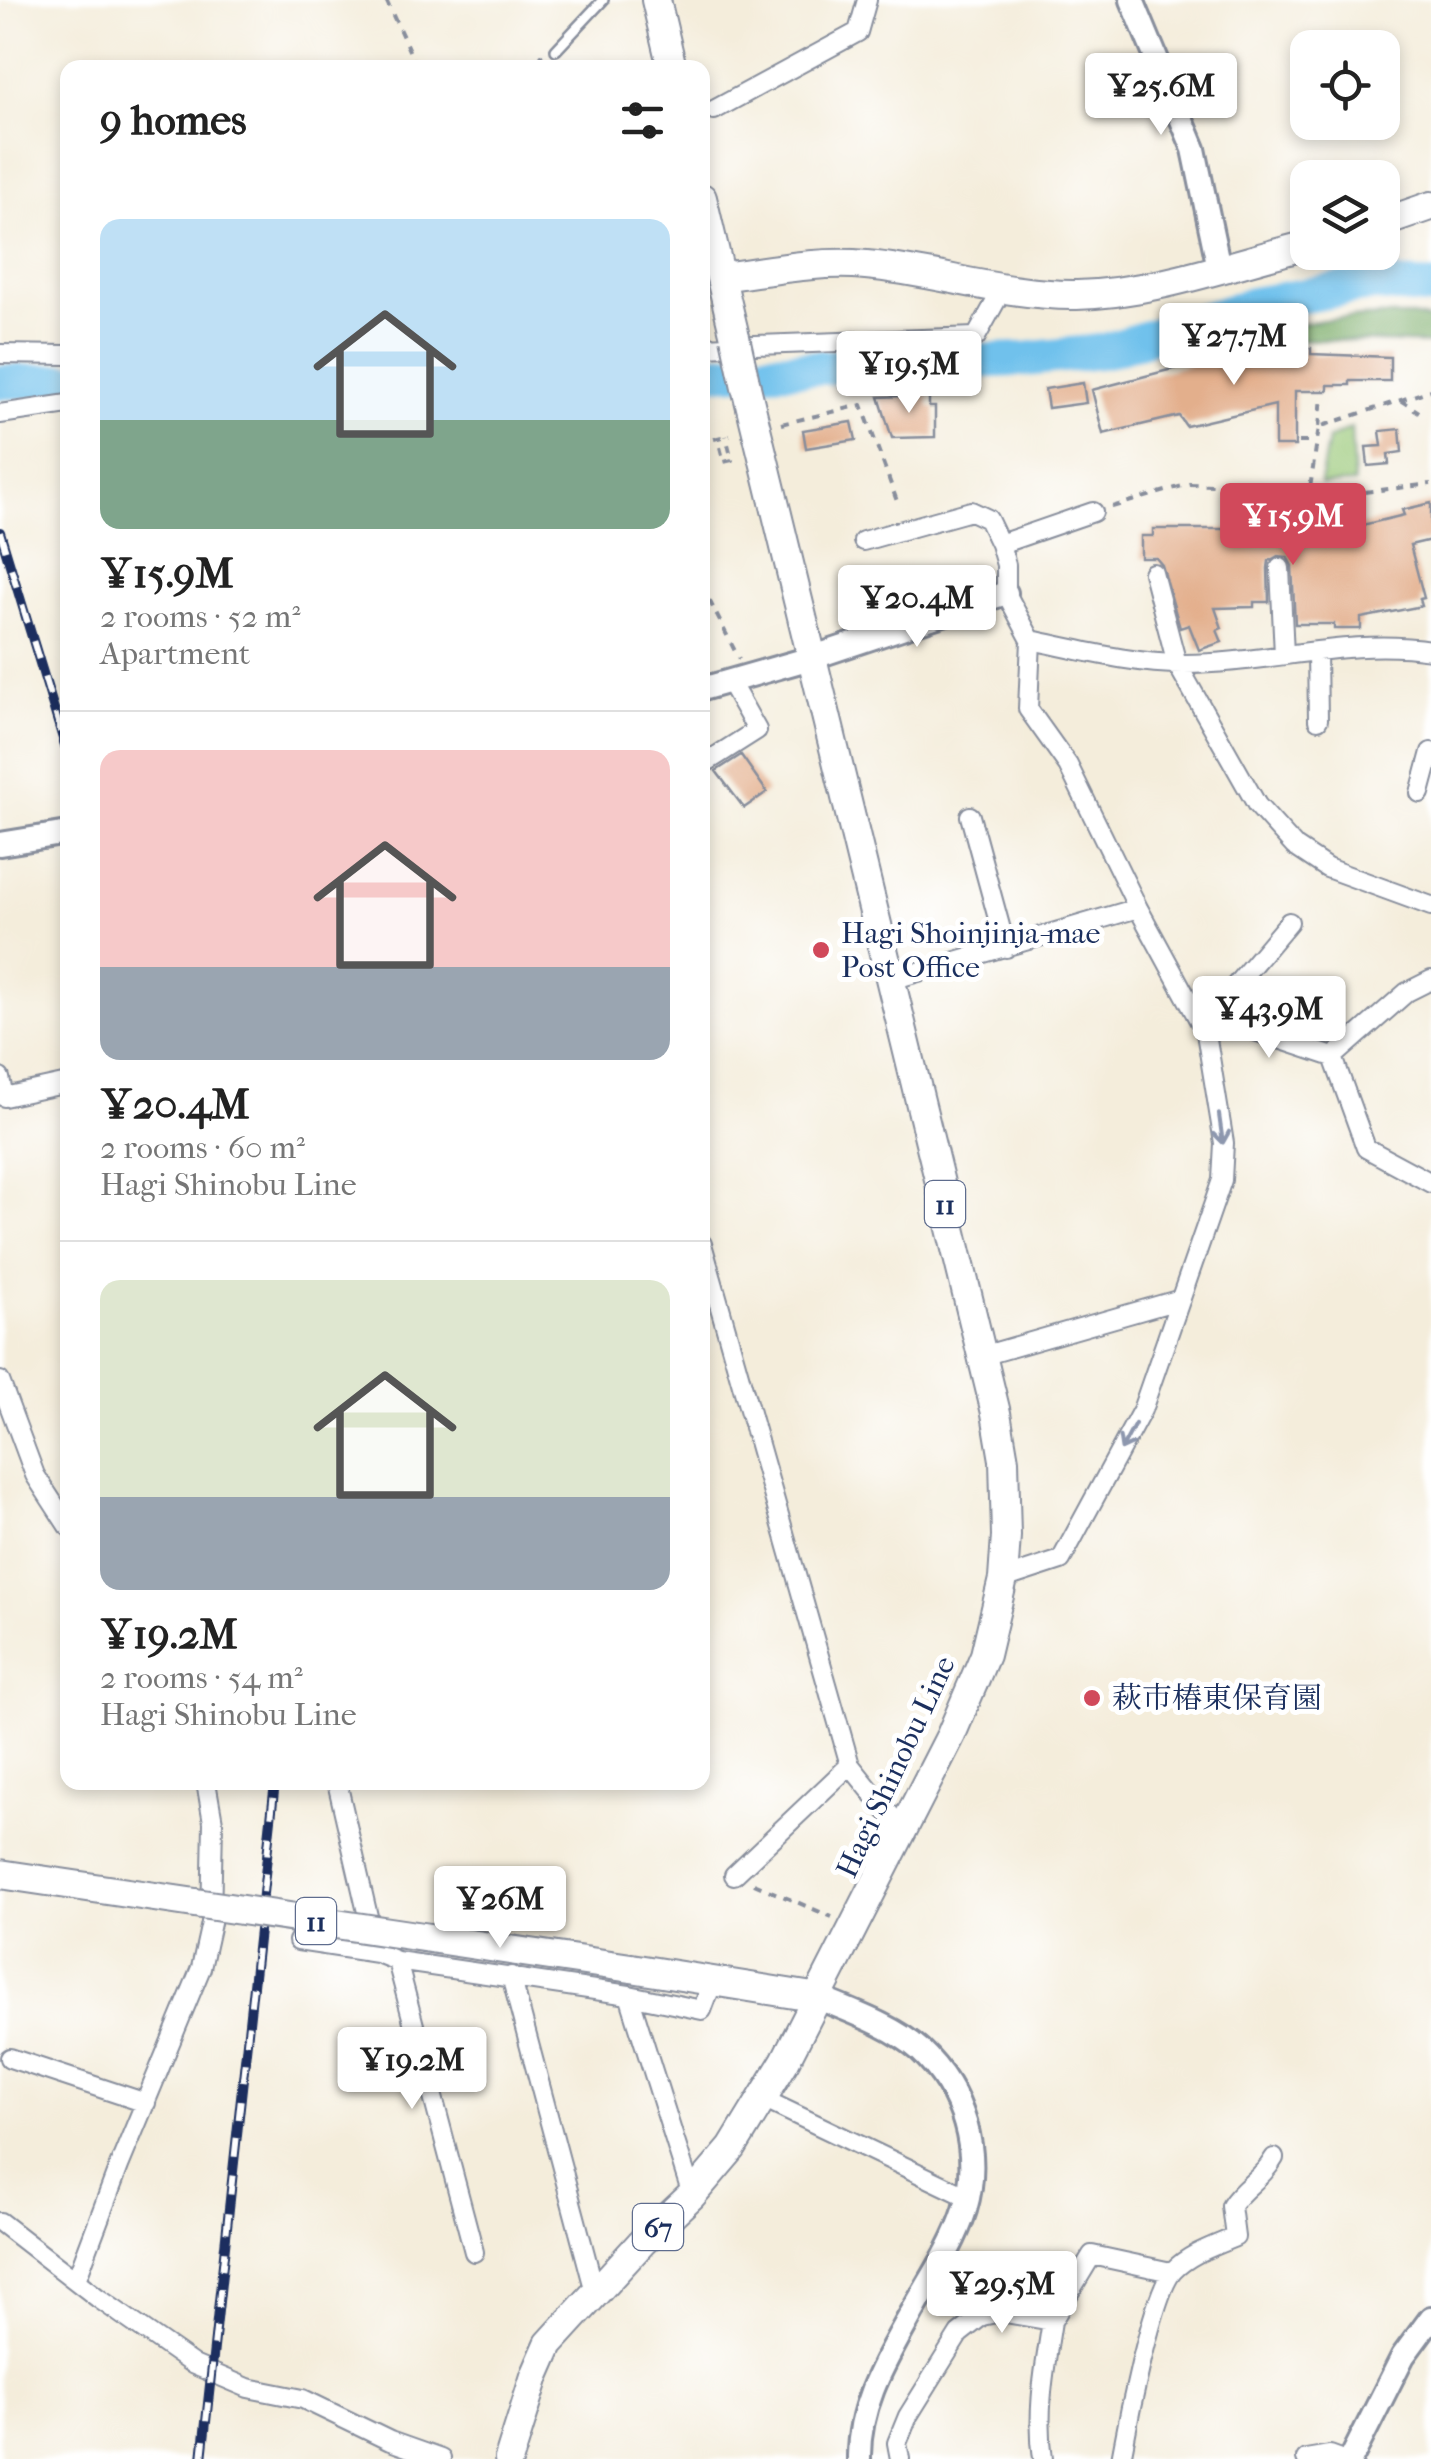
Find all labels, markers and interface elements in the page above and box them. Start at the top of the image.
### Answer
map controls [1290,30,1400,270]
button: locate [1290,30,1400,140]
pin: ¥25.6M [1080,53,1242,138]
text: ¥25.6M [1107,67,1215,104]
icon: filters [615,93,670,148]
text: 9 homes [100,96,247,145]
button: layers [1290,160,1400,270]
icon: home [295,284,475,464]
pin: ¥27.7M [1153,303,1315,388]
text: ¥27.7M [1181,317,1287,354]
pin: ¥19.5M [828,331,990,416]
text: ¥19.5M [858,345,960,382]
pin: ¥15.9M [1212,483,1374,568]
text: ¥15.9M [1242,497,1344,534]
text: ¥15.9M [100,549,234,598]
pin: ¥20.4M [836,565,998,650]
text: ¥20.4M [860,579,974,616]
text: 2 rooms · 52 m² [100,598,300,635]
text: Apartment [100,635,250,672]
icon: home [295,815,475,995]
place label: Hagi Shoinjinja-mae Post Office [841,916,1100,985]
marker: Hagi Shoinjinja-mae Post Office [810,939,832,961]
pin: ¥43.9M [1188,976,1350,1061]
text: ¥43.9M [1215,990,1323,1027]
text: ¥20.4M [100,1080,250,1129]
one-way arrow [1213,1112,1231,1145]
text: 2 rooms · 60 m² [100,1129,305,1166]
text: Hagi Shinobu Line [100,1166,357,1203]
road number: 11 [925,1181,965,1227]
icon: home [295,1345,475,1525]
one-way arrow [1118,1421,1137,1451]
text: ¥19.2M [100,1610,238,1659]
street label: Hagi Shinobu Line [829,1650,963,1883]
text: 2 rooms · 54 m² [100,1659,303,1696]
place label: 萩市椿東保育園 [1112,1681,1322,1716]
marker: 萩市椿東保育園 [1081,1687,1103,1709]
text: Hagi Shinobu Line [100,1696,357,1733]
pin: ¥26M [441,1866,559,1951]
text: ¥26M [456,1880,544,1917]
road number: 11 [296,1898,336,1944]
pin: ¥19.2M [331,2027,493,2112]
text: ¥19.2M [360,2041,464,2078]
road number: 67 [633,2204,683,2250]
pin: ¥29.5M [921,2251,1083,2336]
text: ¥29.5M [949,2265,1055,2302]

